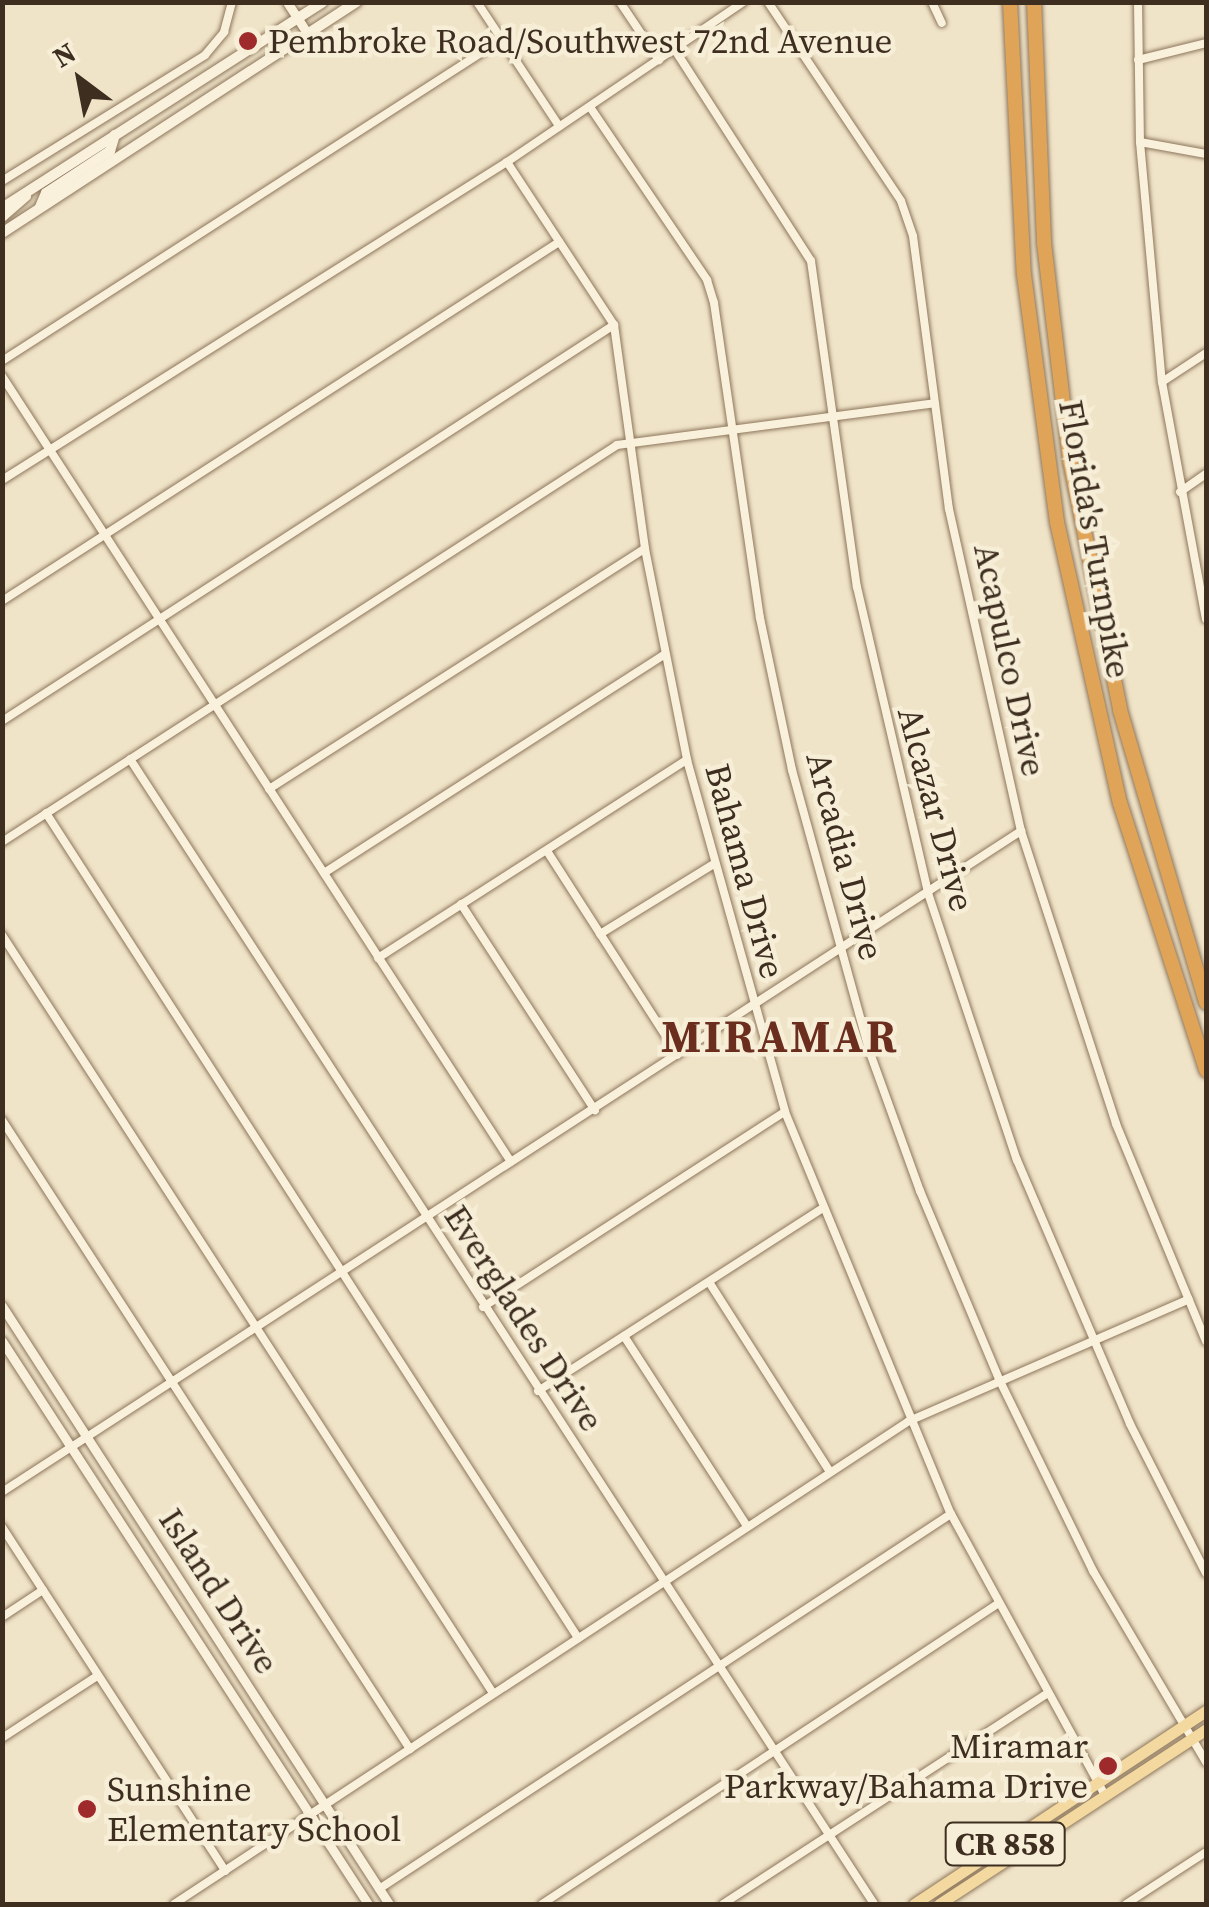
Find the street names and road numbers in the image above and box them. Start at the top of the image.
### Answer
street label: Florida's Turnpike [1050,396,1140,682]
street label: Acapulco Drive [965,540,1055,780]
street label: Alcazar Drive [889,702,983,916]
street label: Arcadia Drive [797,748,893,964]
street label: Bahama Drive [696,759,794,983]
street label: Everglades Drive [435,1197,613,1439]
street label: Island Drive [150,1501,288,1681]
road number: CR 858 [942,1817,1068,1871]

